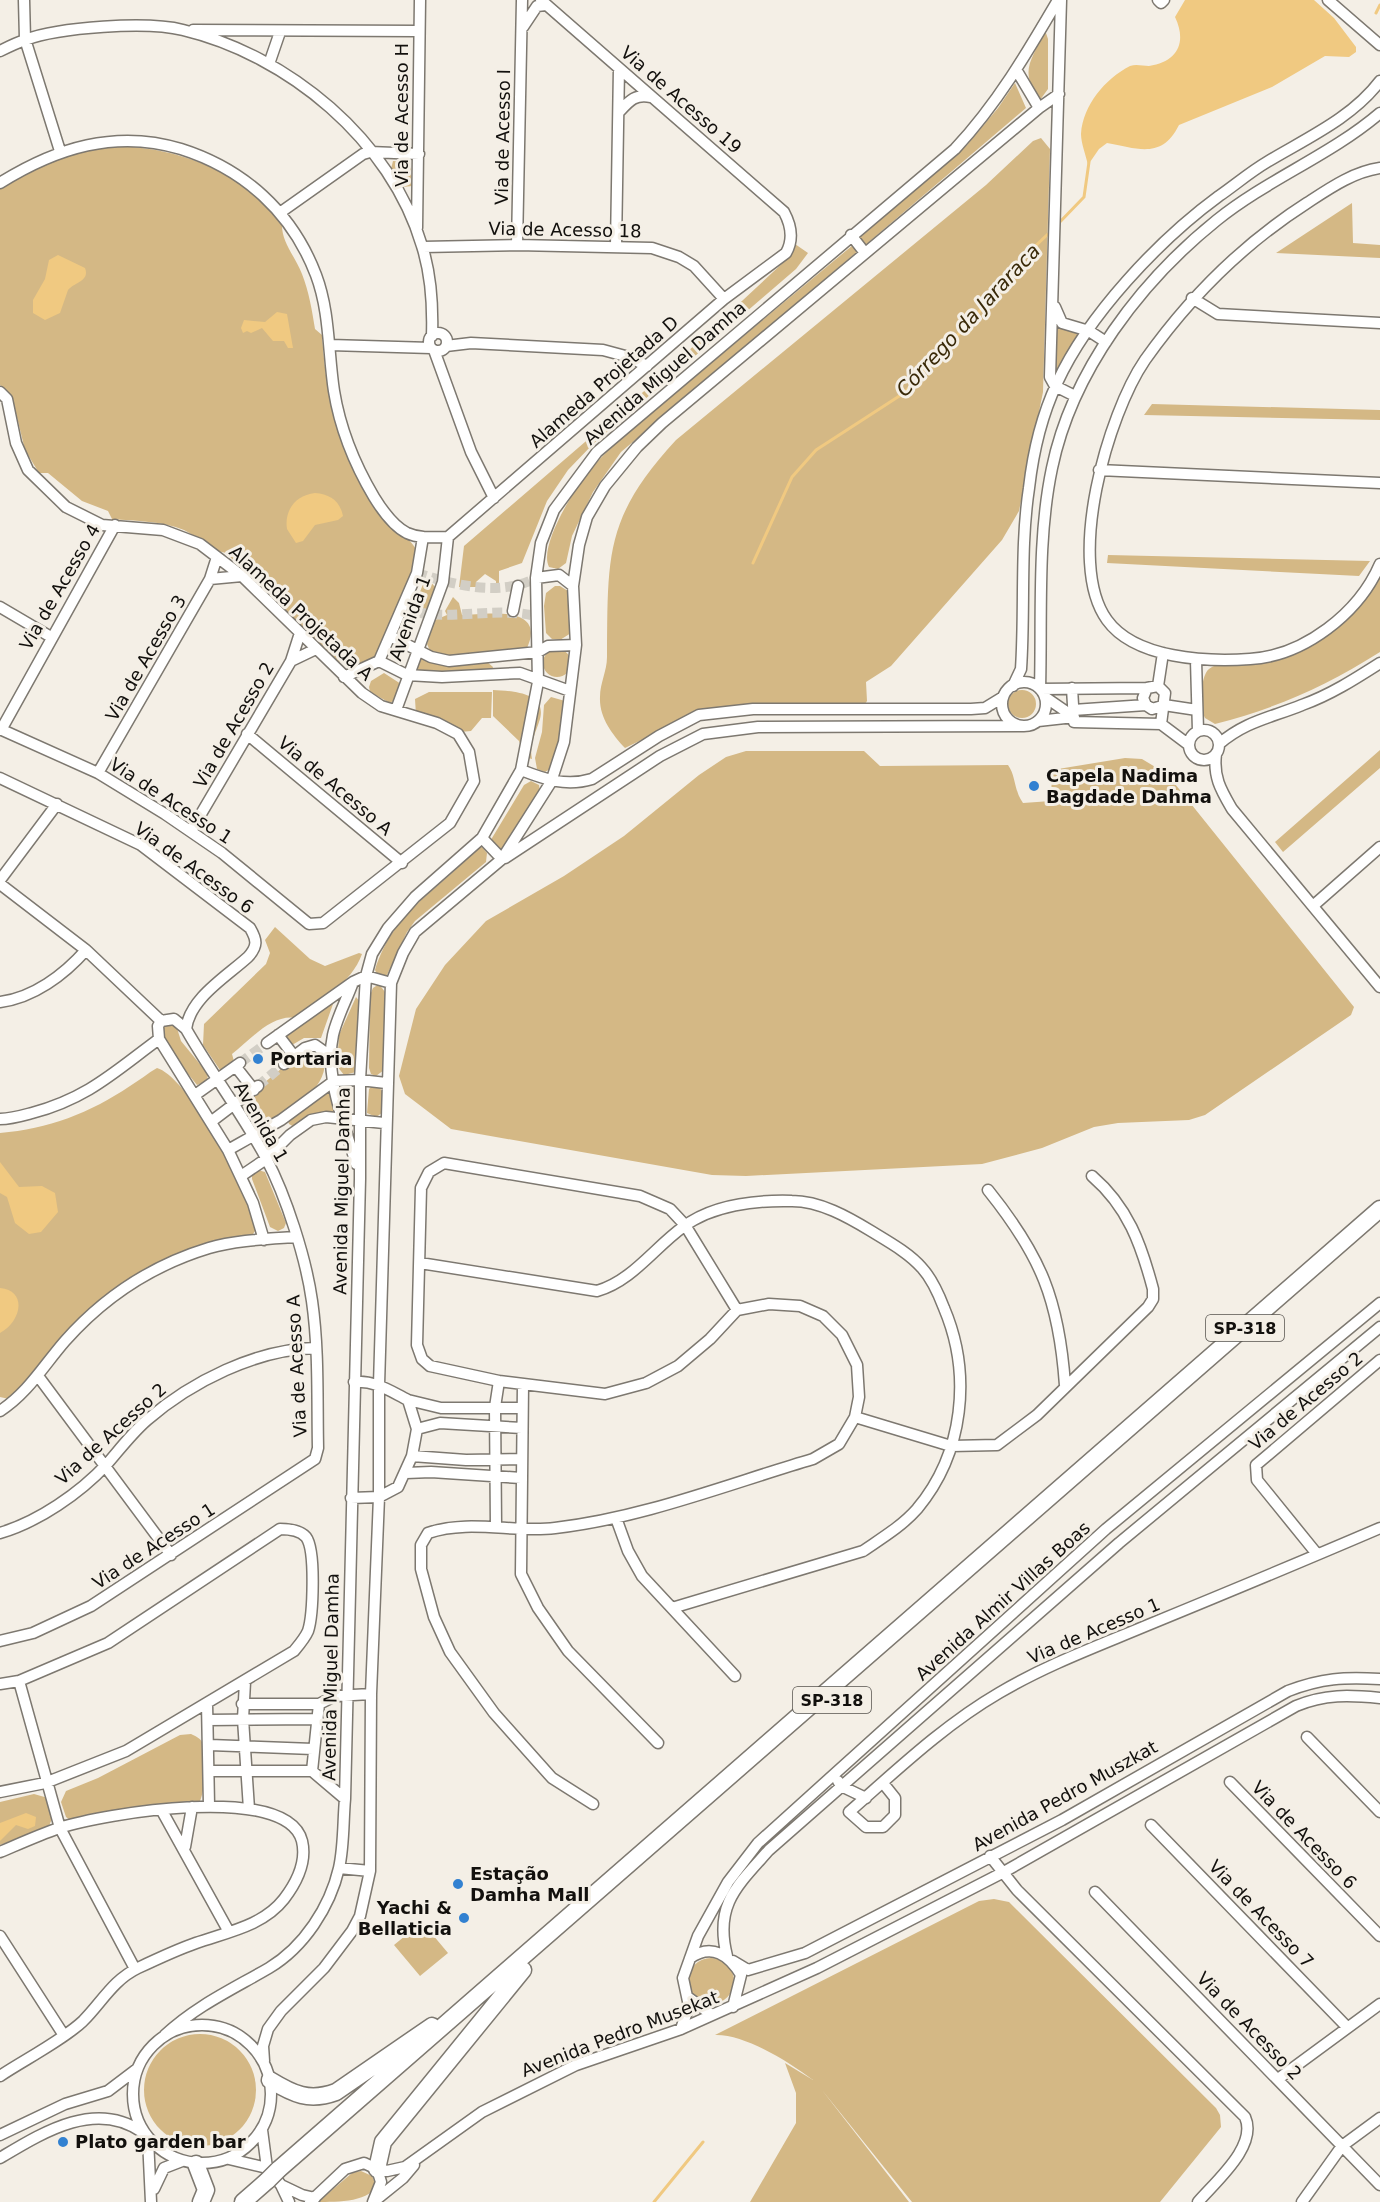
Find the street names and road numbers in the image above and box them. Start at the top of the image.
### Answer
street label: Via de Acesso 19 [617,41,746,158]
street label: Via de Acesso H [391,43,412,187]
street label: Via de Acesso I [491,69,514,205]
street label: Via de Acesso 18 [488,218,642,241]
street label: Avenida Miguel Damha [579,297,750,449]
street label: Alameda Projetada D [525,311,682,452]
street label: Via de Acesso 4 [15,520,104,653]
street label: Alameda Projetada A [225,541,378,685]
street label: Avenida 1 [384,572,435,663]
street label: Via de Acesso 3 [101,591,190,724]
street label: Via de Acesso 2 [189,658,278,791]
street label: Via de Acesso A [274,732,397,840]
street label: Via de Acesso 1 [106,753,236,848]
street label: Via de Acesso 6 [131,817,258,918]
street label: Avenida 1 [230,1078,293,1166]
street label: Avenida Miguel Damha [329,1087,354,1295]
street label: Via de Acesso A [282,1294,311,1438]
road number: SP-318 [1206,1315,1284,1341]
street label: Via de Acesso 2 [1245,1347,1367,1454]
street label: Via de Acesso 2 [51,1378,170,1489]
street label: Via de Acesso 1 [89,1498,219,1593]
street label: Avenida Almir Villas Boas [911,1517,1094,1685]
street label: Avenida Miguel Damha [318,1573,343,1781]
street label: Via de Acesso 1 [1024,1593,1163,1668]
road number: SP-318 [793,1687,871,1713]
street label: Avenida Pedro Muszkat [969,1736,1161,1855]
street label: Via de Acesso 6 [1248,1776,1361,1893]
street label: Via de Acesso 7 [1205,1855,1318,1972]
street label: Via de Acesso 2 [1193,1967,1306,2084]
street label: Avenida Pedro Musekat [518,1986,721,2081]

